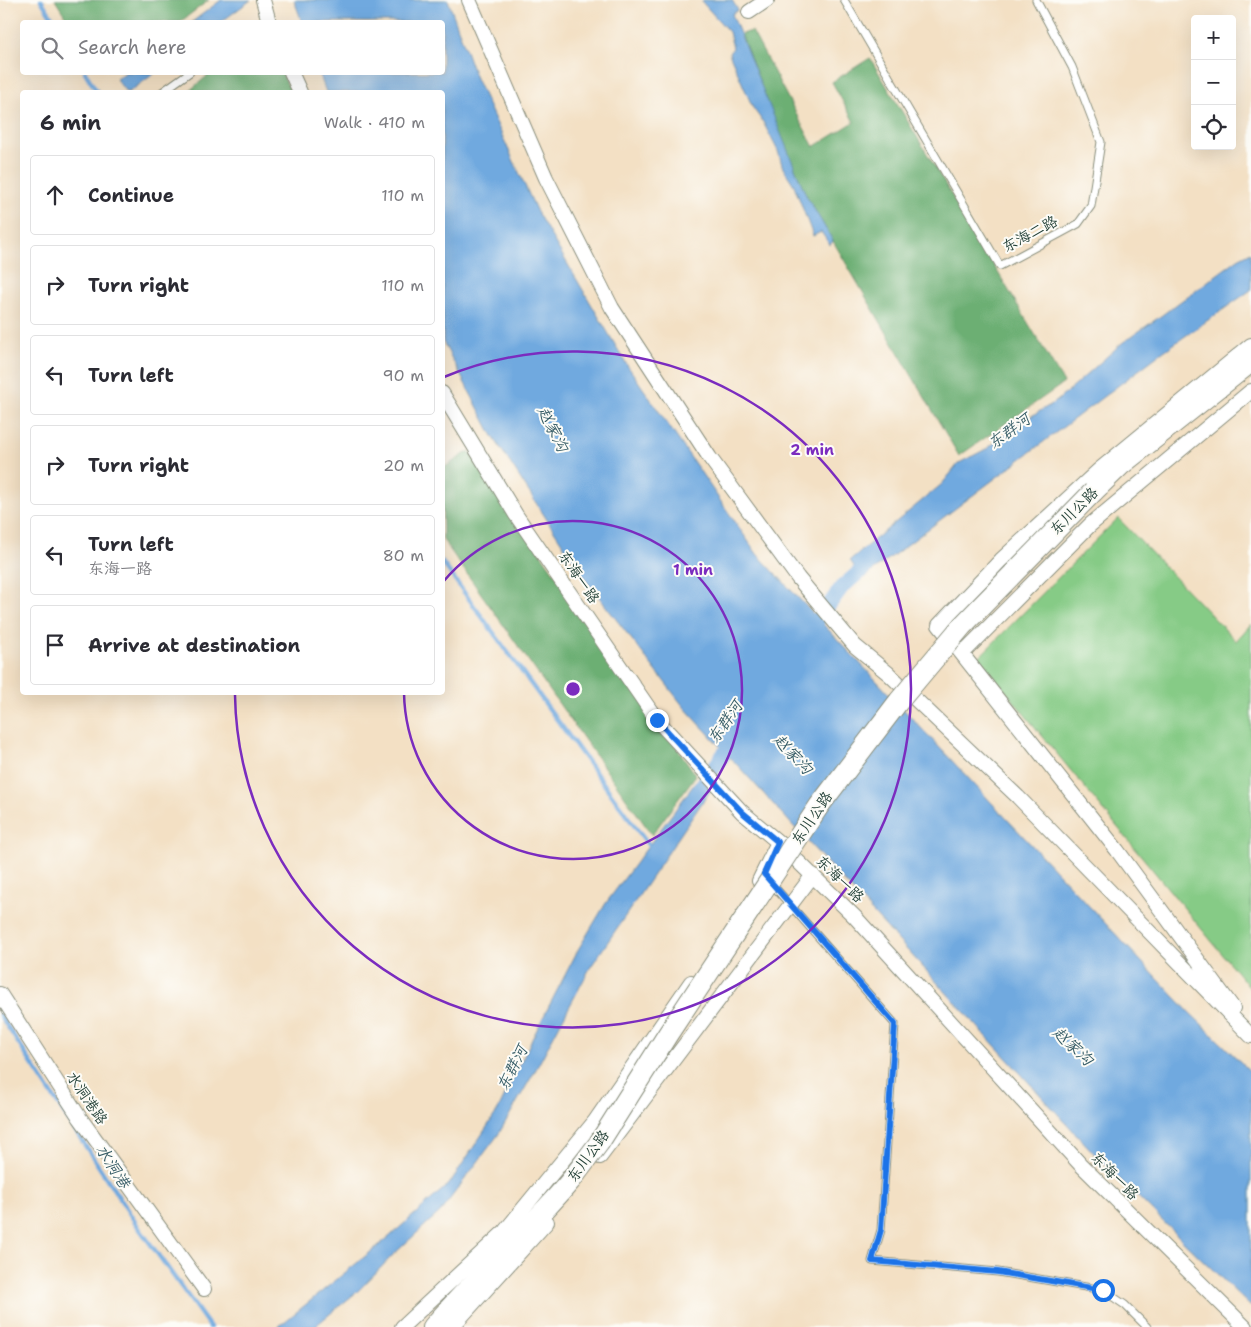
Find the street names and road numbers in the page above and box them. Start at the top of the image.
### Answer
street label: 东海二路 [999,211,1061,257]
street label: 东川公路 [1046,483,1102,539]
street label: 东海一路 [554,547,604,607]
street label: 东川公路 [787,788,837,848]
street label: 东海一路 [811,851,869,907]
street label: 水洞港路 [62,1068,112,1128]
street label: 东川公路 [562,1126,614,1186]
street label: 东海一路 [1087,1148,1143,1204]

